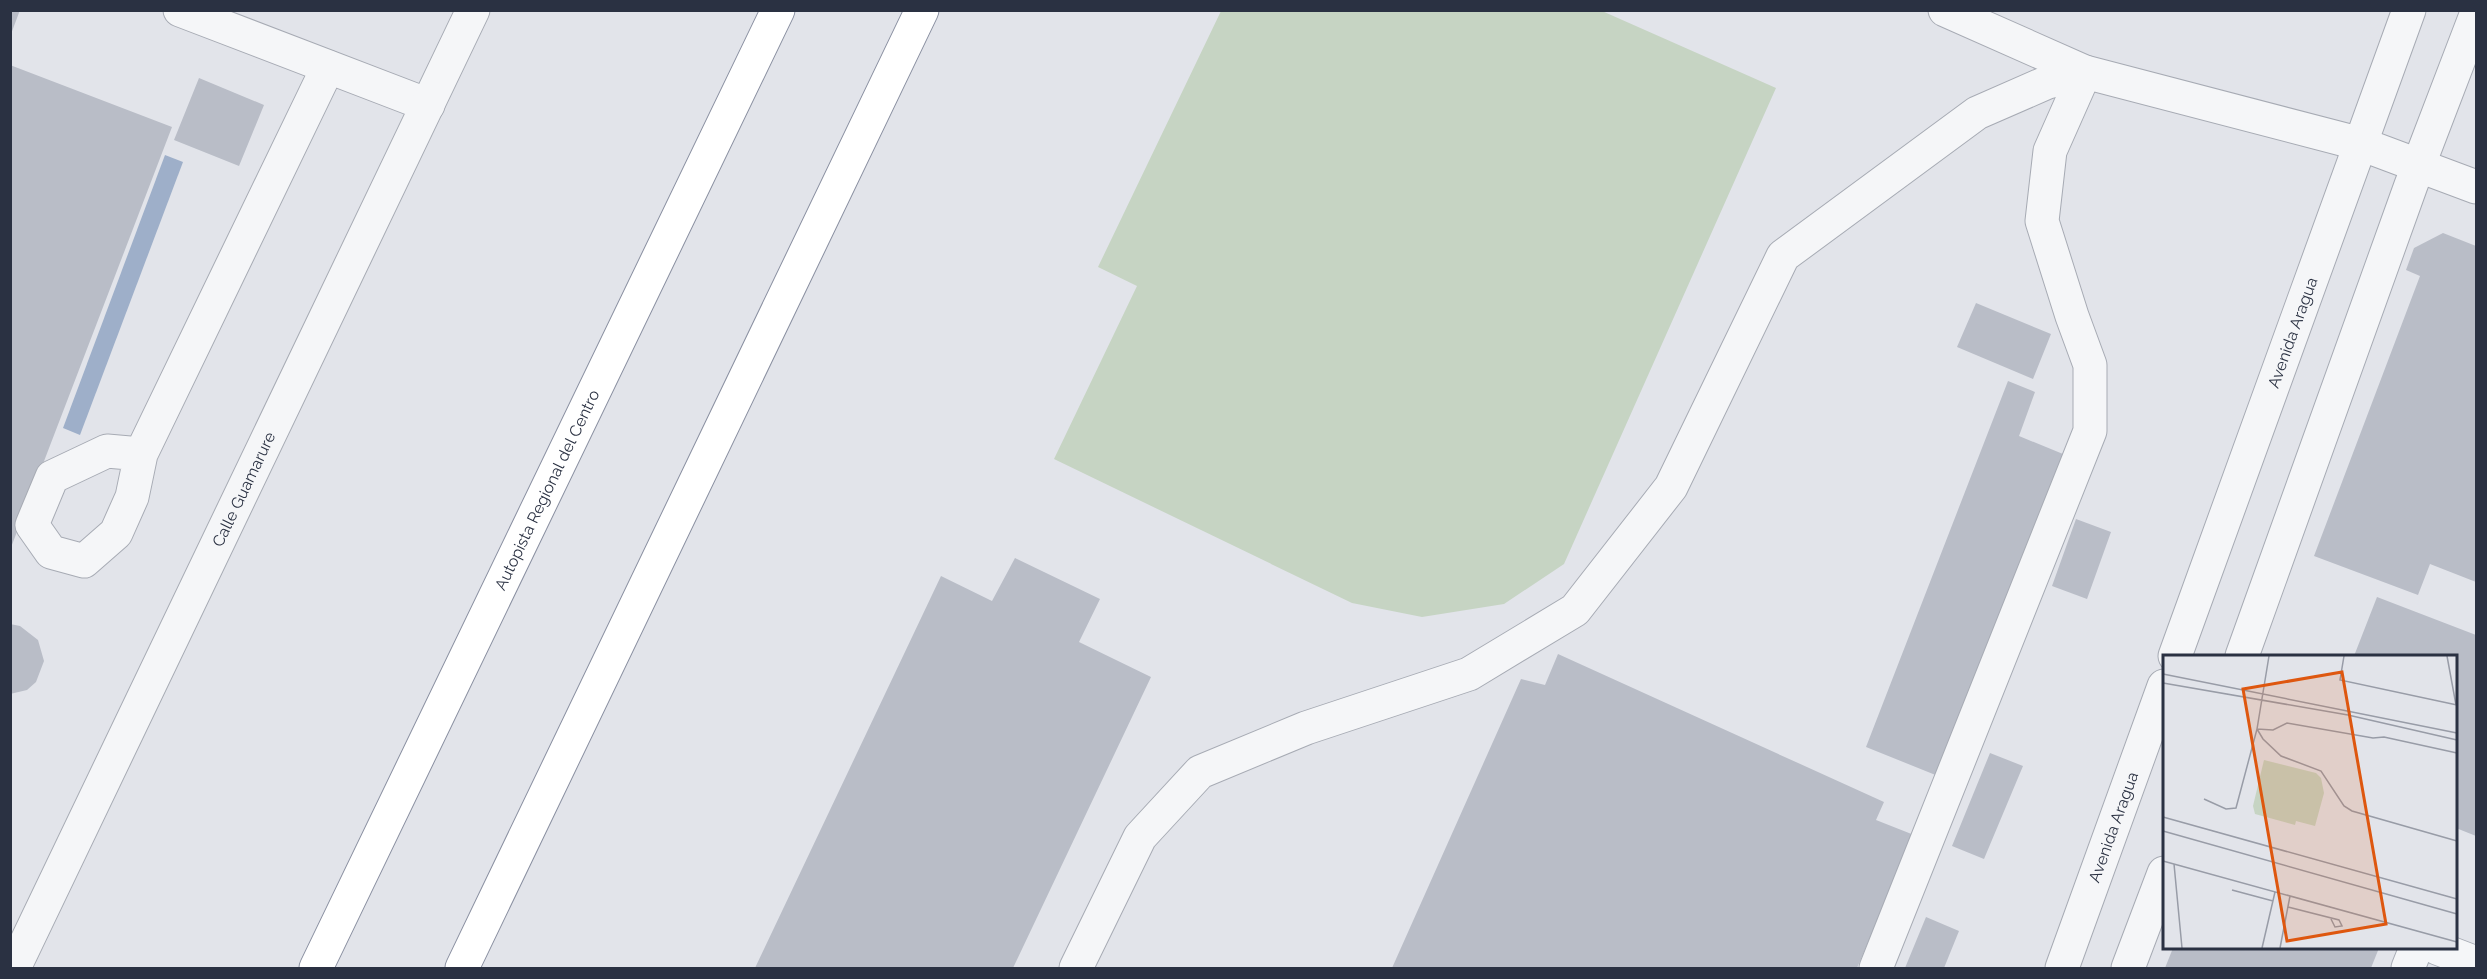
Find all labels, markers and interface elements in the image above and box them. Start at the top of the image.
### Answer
street label: Avenida Aragua [2263,275,2321,391]
street label: Autopista Regional del Centro [490,386,603,593]
street label: Calle Guamarure [208,429,279,550]
inset map [2163,655,2457,949]
street label: Avenida Aragua [2084,769,2142,885]

